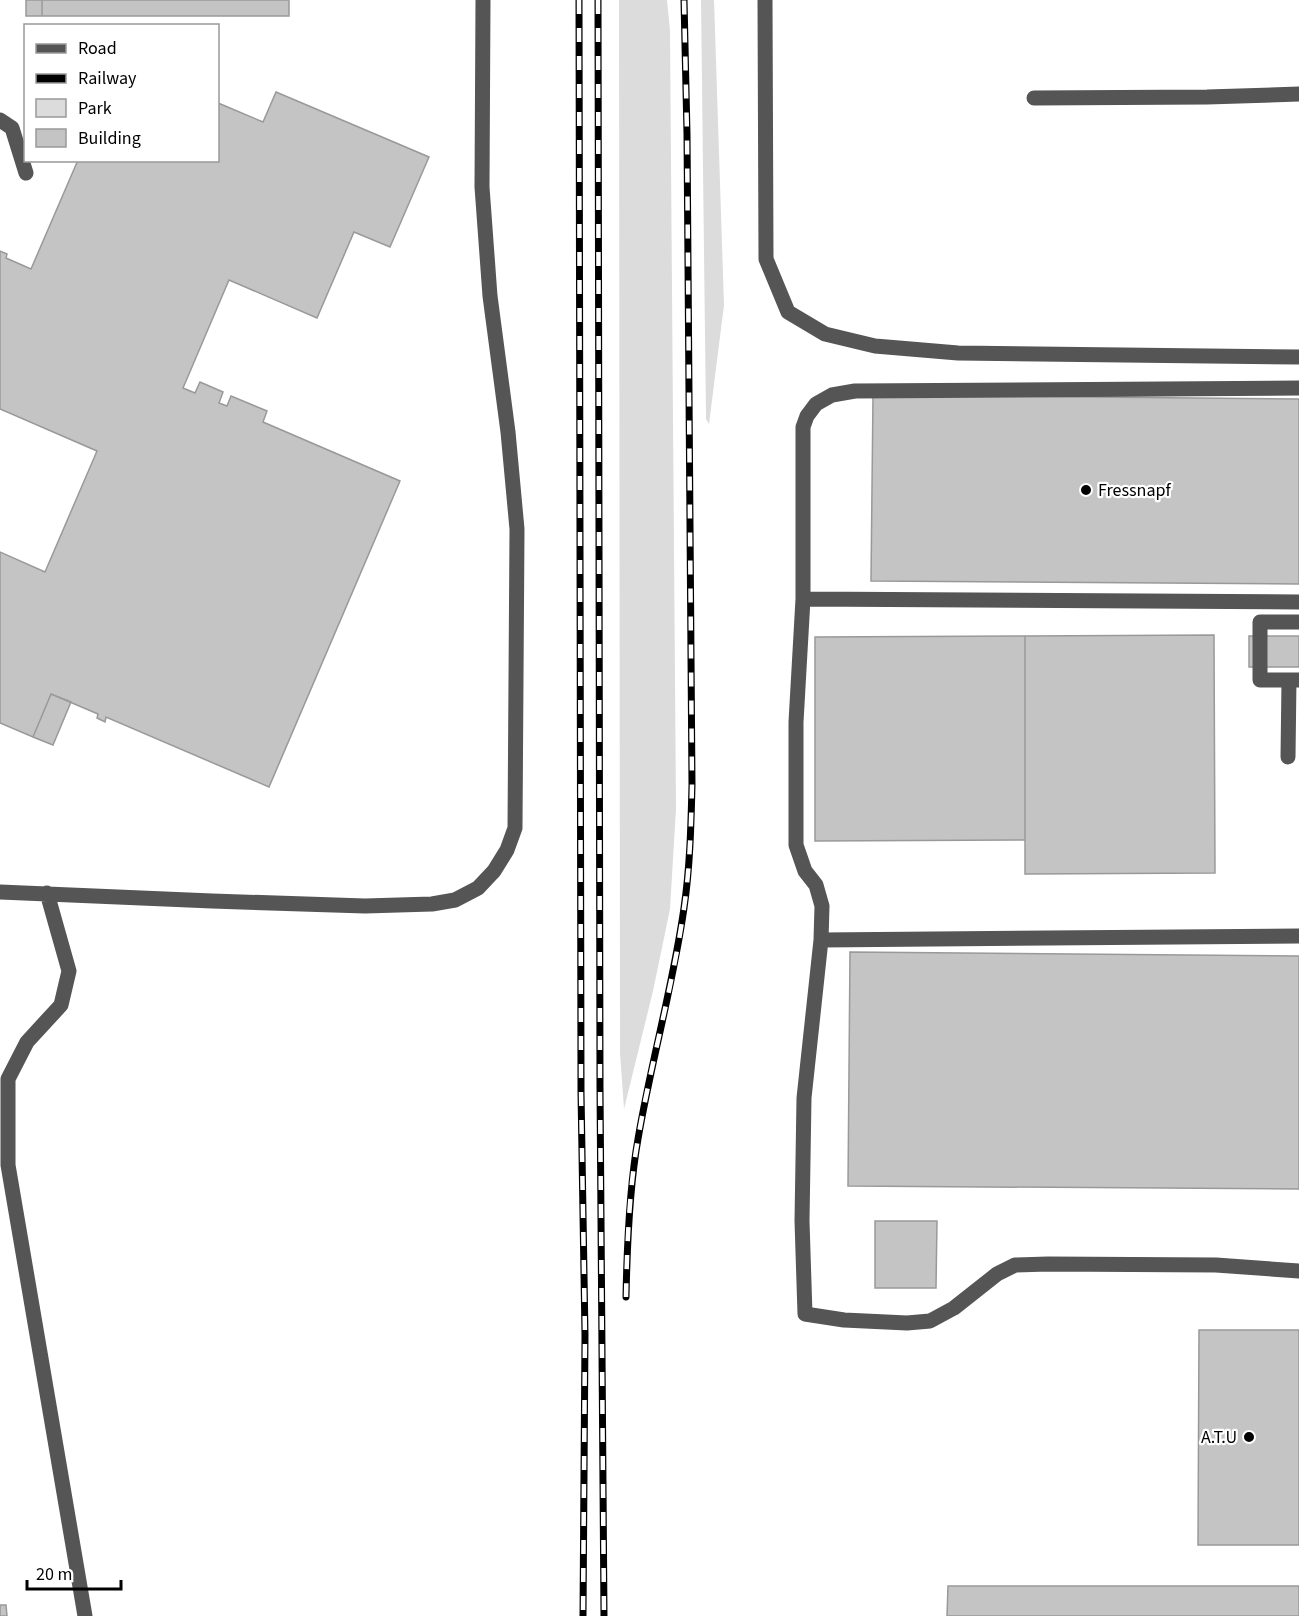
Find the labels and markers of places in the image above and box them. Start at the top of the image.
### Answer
place label: Fressnapf [1098,478,1171,503]
marker: Fressnapf [1079,483,1093,497]
place label: A.T.U [1201,1425,1237,1450]
marker: A.T.U [1242,1430,1256,1444]

